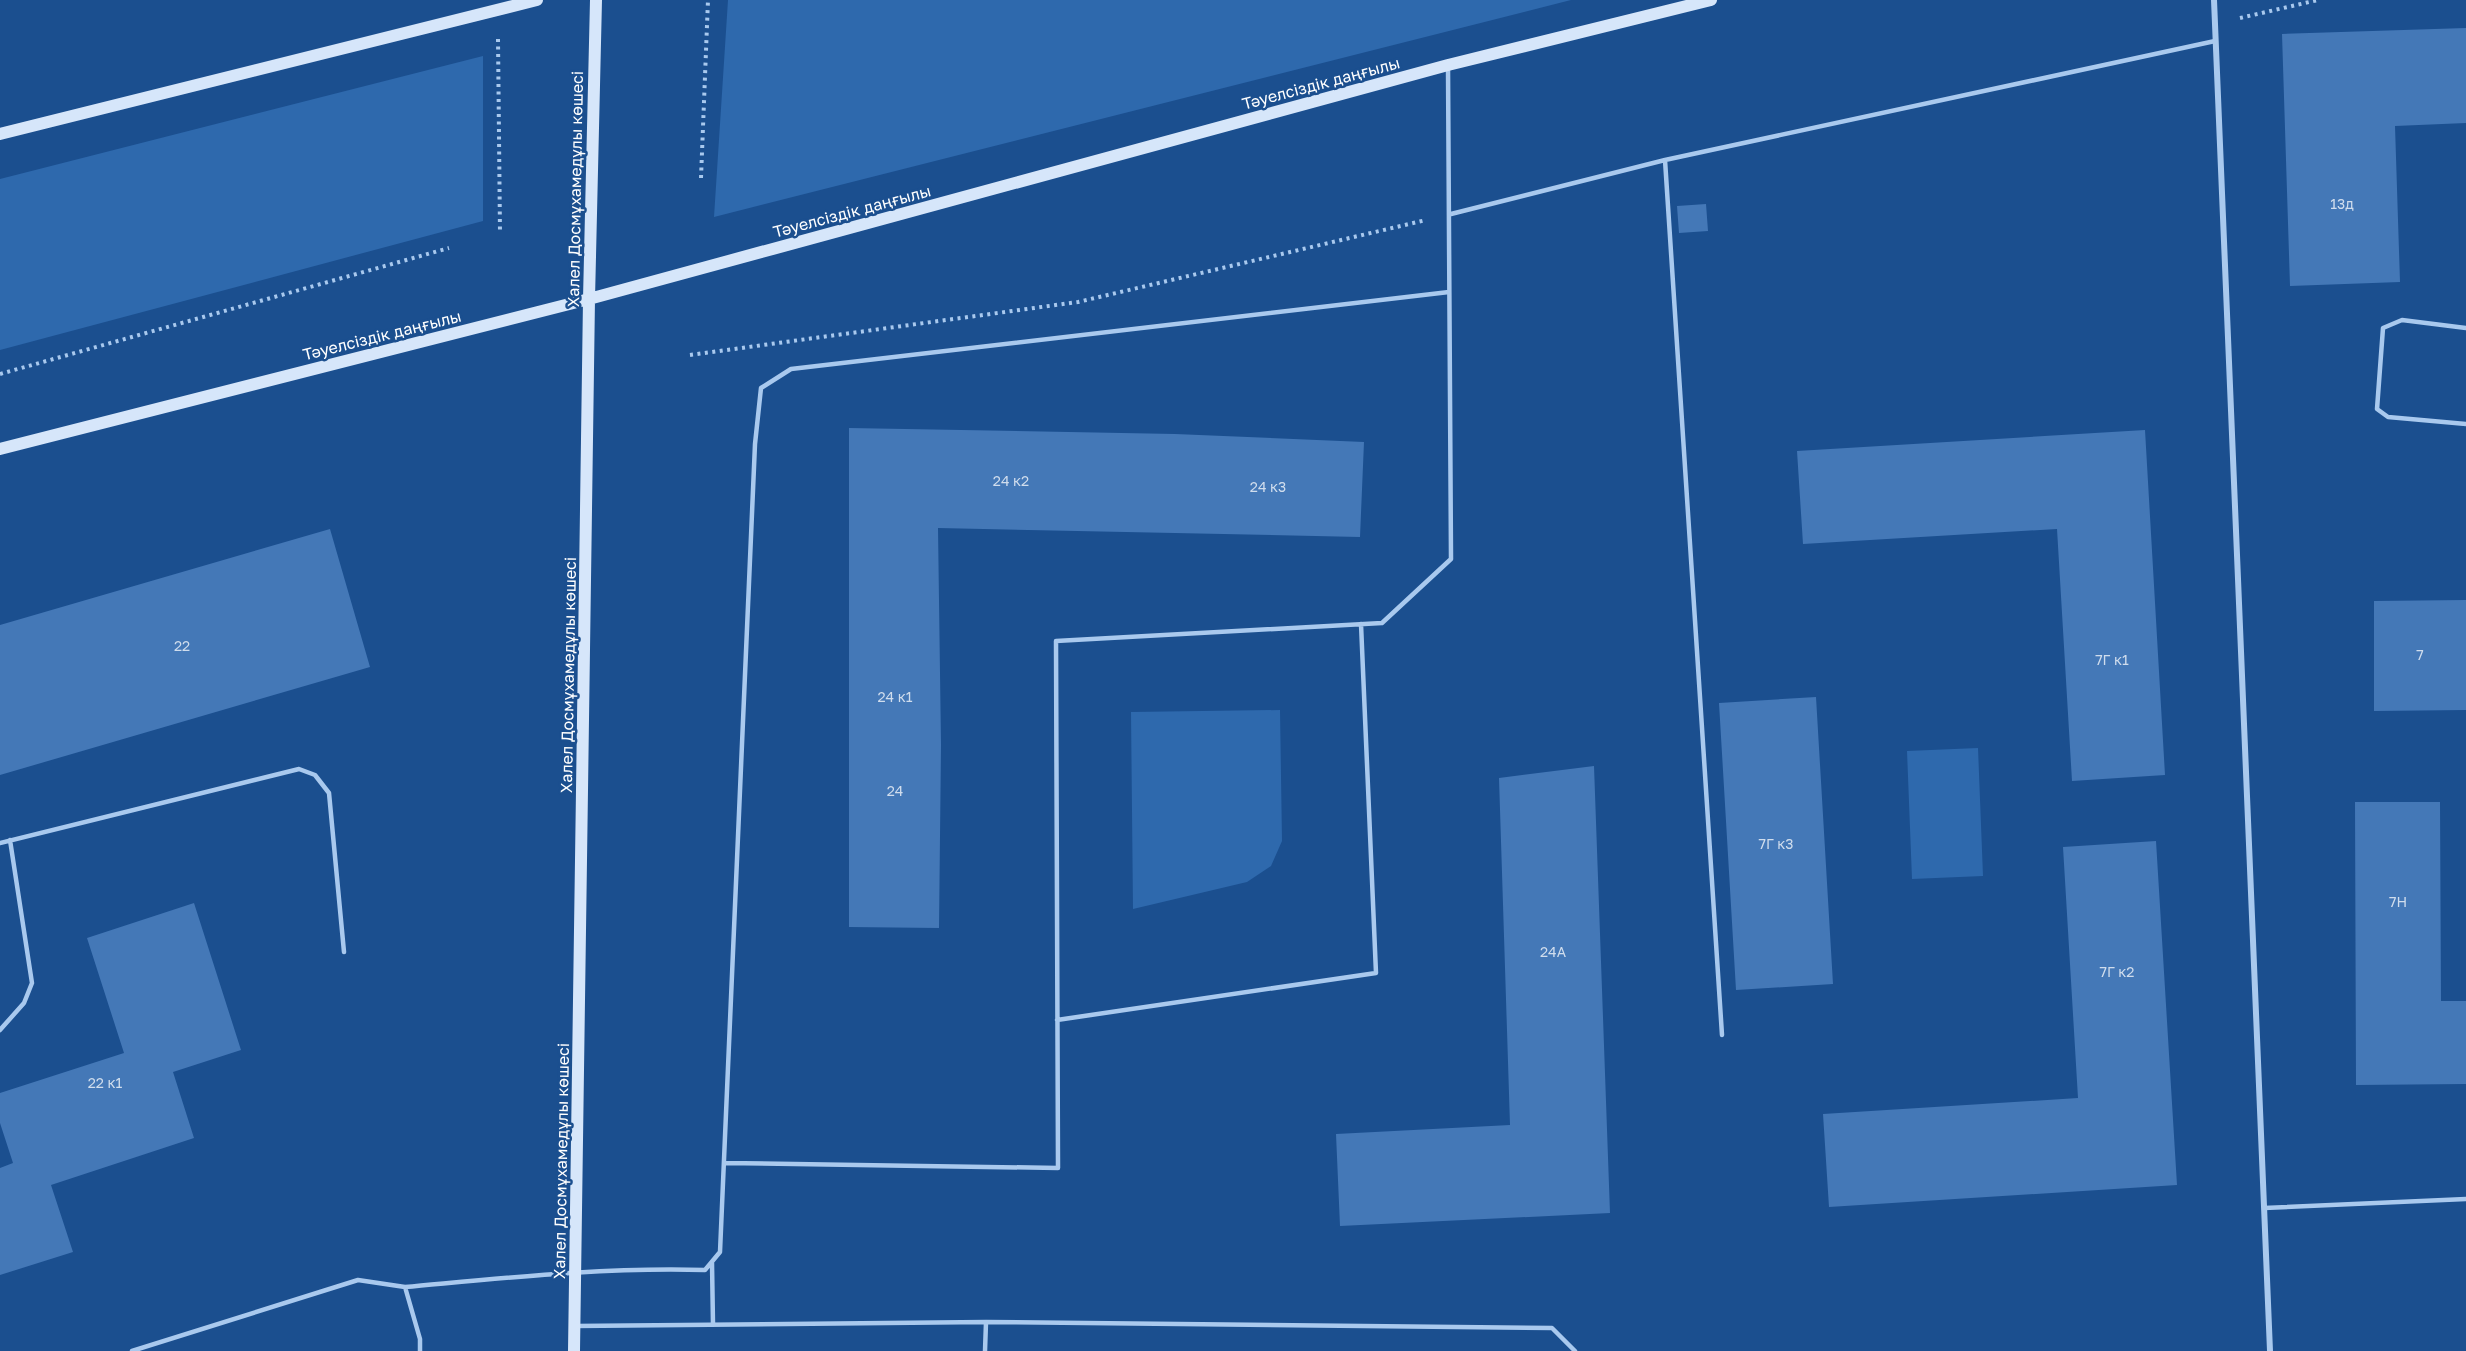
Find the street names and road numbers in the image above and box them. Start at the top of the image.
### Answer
street label: Тәуелсіздік даңғылы [1240,52,1402,114]
street label: Халел Досмұхамедұлы көшесі [563,71,587,307]
street label: Тәуелсіздік даңғылы [771,180,933,242]
street label: Тәуелсіздік даңғылы [301,306,463,364]
street label: Халел Досмұхамедұлы көшесі [556,557,580,793]
street label: Халел Досмұхамедұлы көшесі [549,1043,573,1279]

